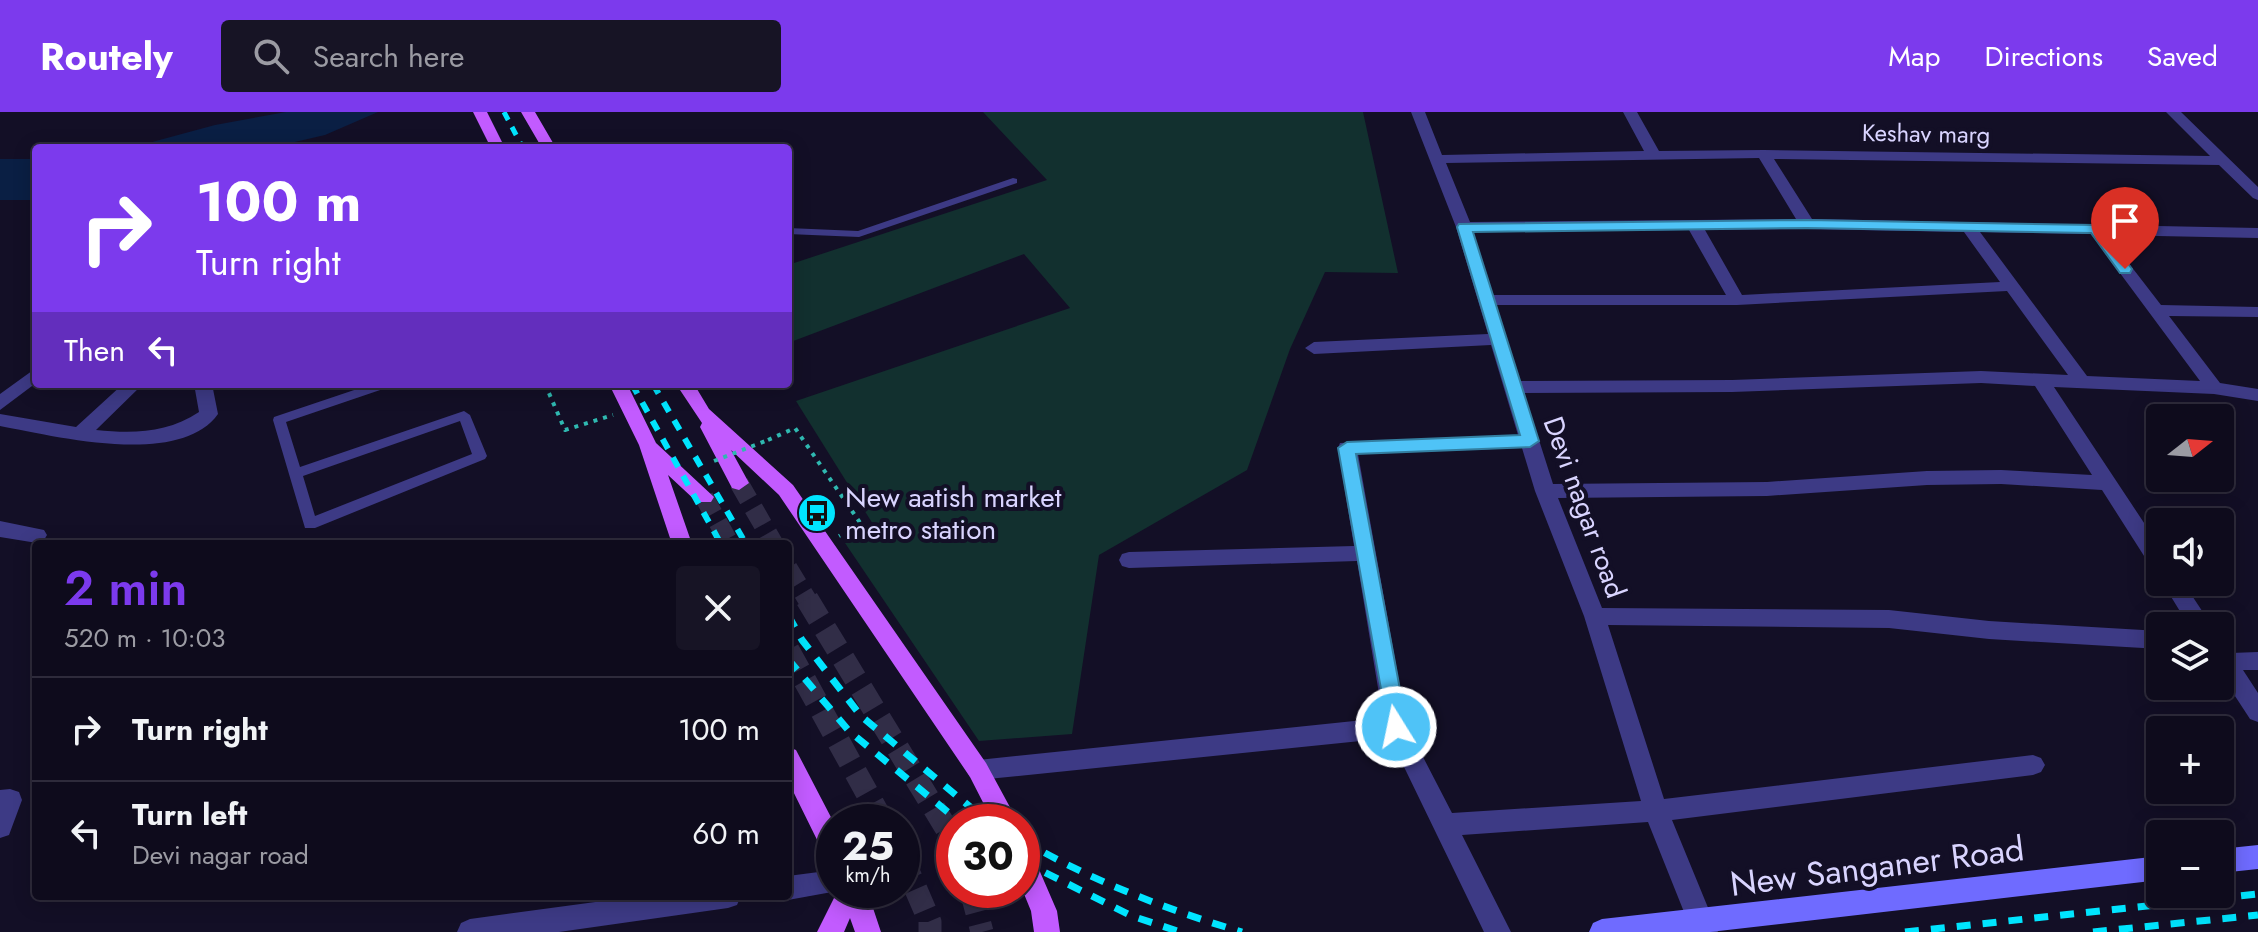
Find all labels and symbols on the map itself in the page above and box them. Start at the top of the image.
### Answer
street label: Keshav marg [1861,115,1991,152]
pin [2091,187,2159,269]
north arrow [2146,404,2234,492]
street label: Devi nagar road [1533,411,1636,604]
place label: New aatish market metro station [845,477,1062,550]
bus stop icon: New aatish market metro station [796,492,838,534]
position arrow [1354,685,1438,769]
speed limit sign: 30 [936,804,1040,908]
street label: New Sanganer Road [1727,824,2027,909]

